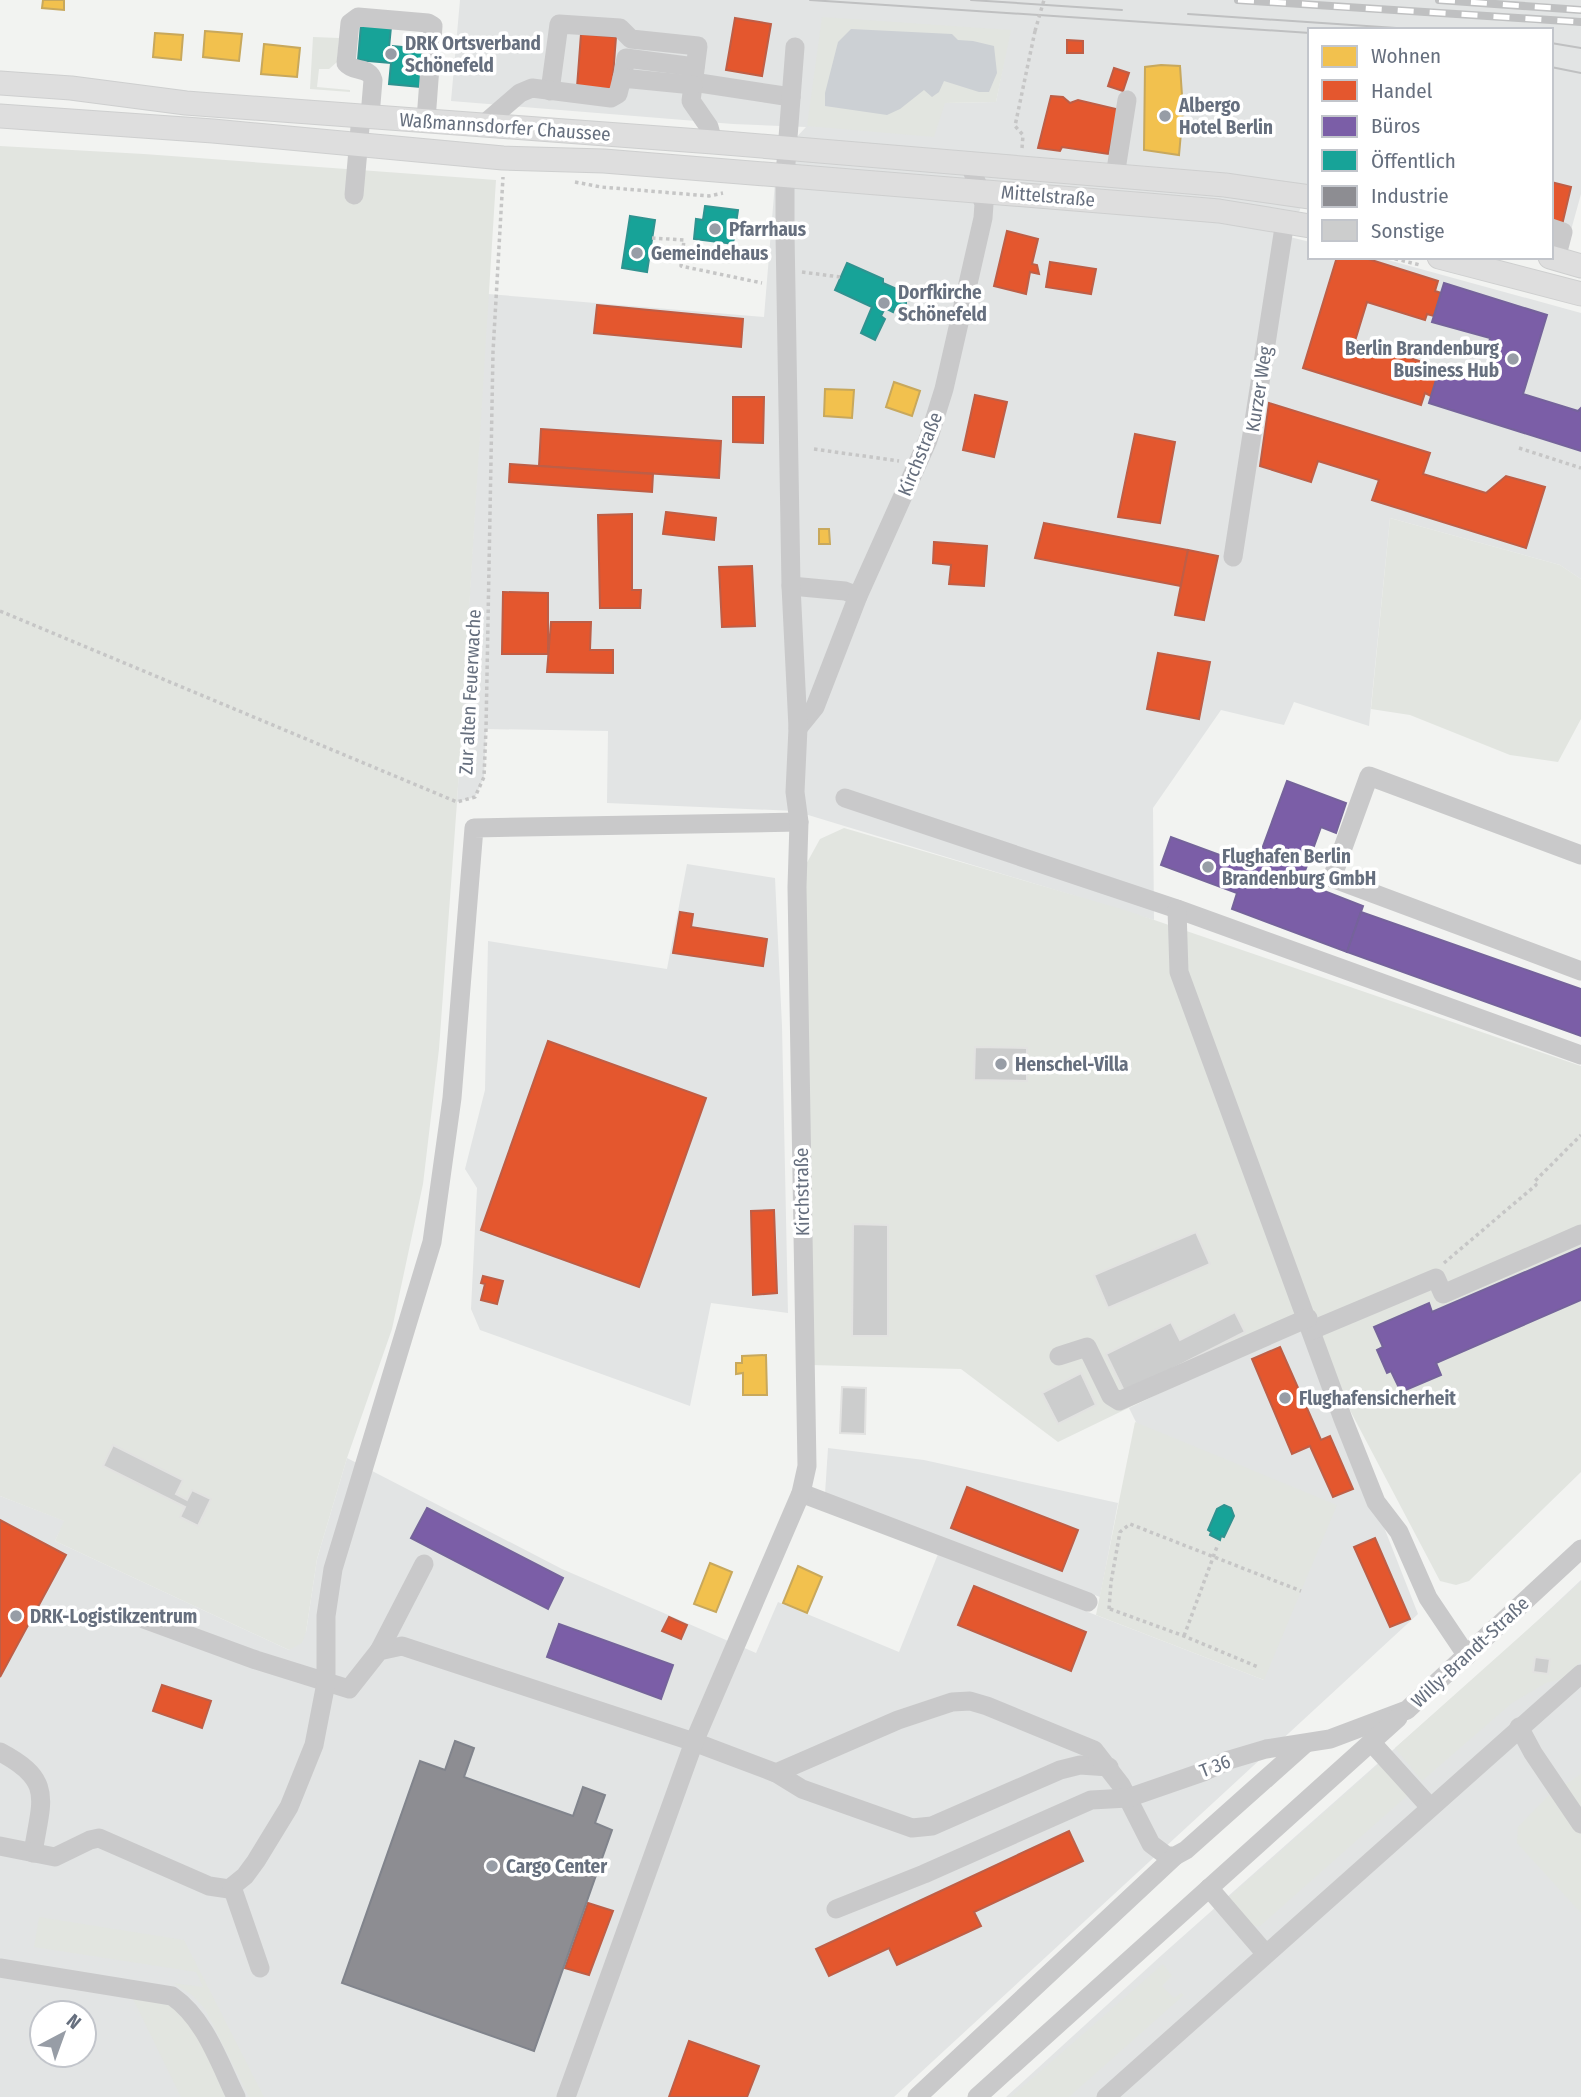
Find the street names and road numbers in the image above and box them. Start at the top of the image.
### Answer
street label: Waßmannsdorfer Chaussee [399,108,611,146]
street label: Mittelstraße [1000,180,1096,212]
street label: Kurzer Weg [1241,344,1277,434]
street label: Kirchstraße [893,409,947,499]
street label: Zur alten Feuerwache [454,609,486,775]
street label: Kirchstraße [790,1148,814,1236]
street label: Willy-Brandt-Straße [1406,1592,1534,1712]
street label: T 36 [1196,1750,1234,1782]

